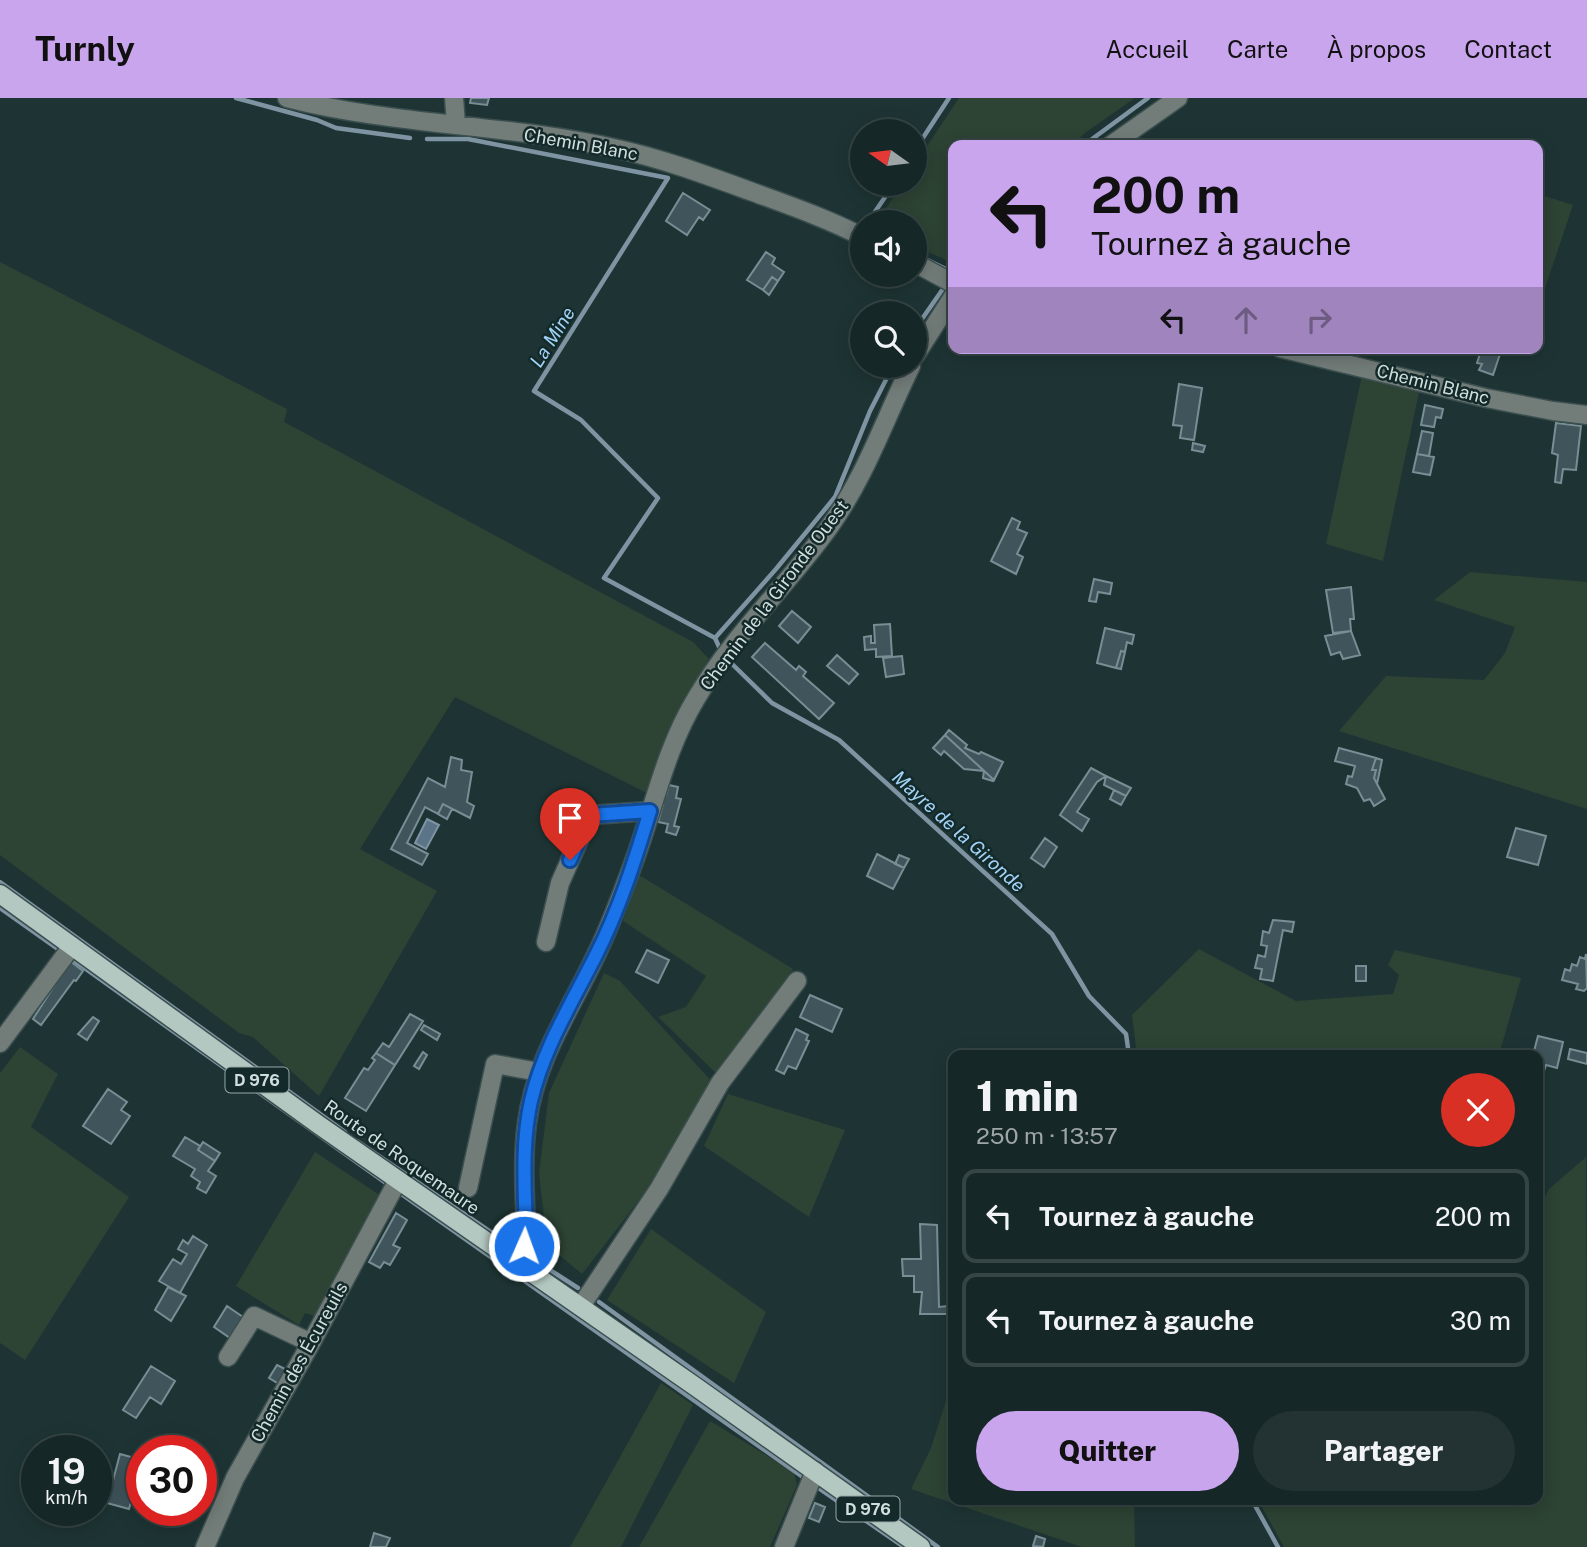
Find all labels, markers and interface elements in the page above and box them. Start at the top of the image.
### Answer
text: Turnly [35,30,135,68]
text: Accueil [1106,35,1189,63]
text: Carte [1227,35,1288,63]
text: À propos [1326,35,1426,63]
text: Contact [1464,35,1552,63]
north arrow [850,119,928,196]
map controls [850,119,927,378]
street label: Chemin Blanc [522,124,640,164]
text: 200 m [1091,166,1240,224]
icon: left [976,168,1067,259]
button: sound [850,210,927,287]
text: Tournez à gauche [1091,225,1351,262]
button: search [850,301,927,378]
icon: left [1154,301,1192,339]
icon: ahead [1227,301,1265,339]
icon: right [1300,301,1338,339]
water label: La Mine [525,303,579,371]
street label: Chemin Blanc [1374,360,1492,408]
street label: Chemin de la Gironde Ouest [696,496,852,694]
water label: Mayre de la Gironde [888,766,1030,896]
pin [540,788,600,860]
icon: arrive [551,799,589,837]
road number: D 976 [226,1068,288,1092]
text: 1 min [976,1071,1079,1120]
button: close [1441,1073,1515,1147]
street label: Route de Roquemaure [320,1095,484,1219]
text: 250 m · 13:57 [976,1122,1118,1149]
icon: left [980,1197,1018,1235]
text: Tournez à gauche [1039,1201,1254,1232]
text: 200 m [1435,1201,1511,1232]
position arrow [487,1209,561,1283]
street label: Chemin des Écureuils [245,1278,352,1446]
icon: left [980,1301,1018,1339]
text: Tournez à gauche [1039,1305,1254,1336]
text: 30 m [1450,1305,1511,1336]
button: Quitter [976,1411,1239,1491]
button: Partager [1253,1411,1515,1491]
speed limit sign: 30 [126,1435,217,1526]
text: 19 [47,1451,86,1492]
text: km/h [45,1487,88,1508]
road number: D 976 [836,1497,900,1522]

